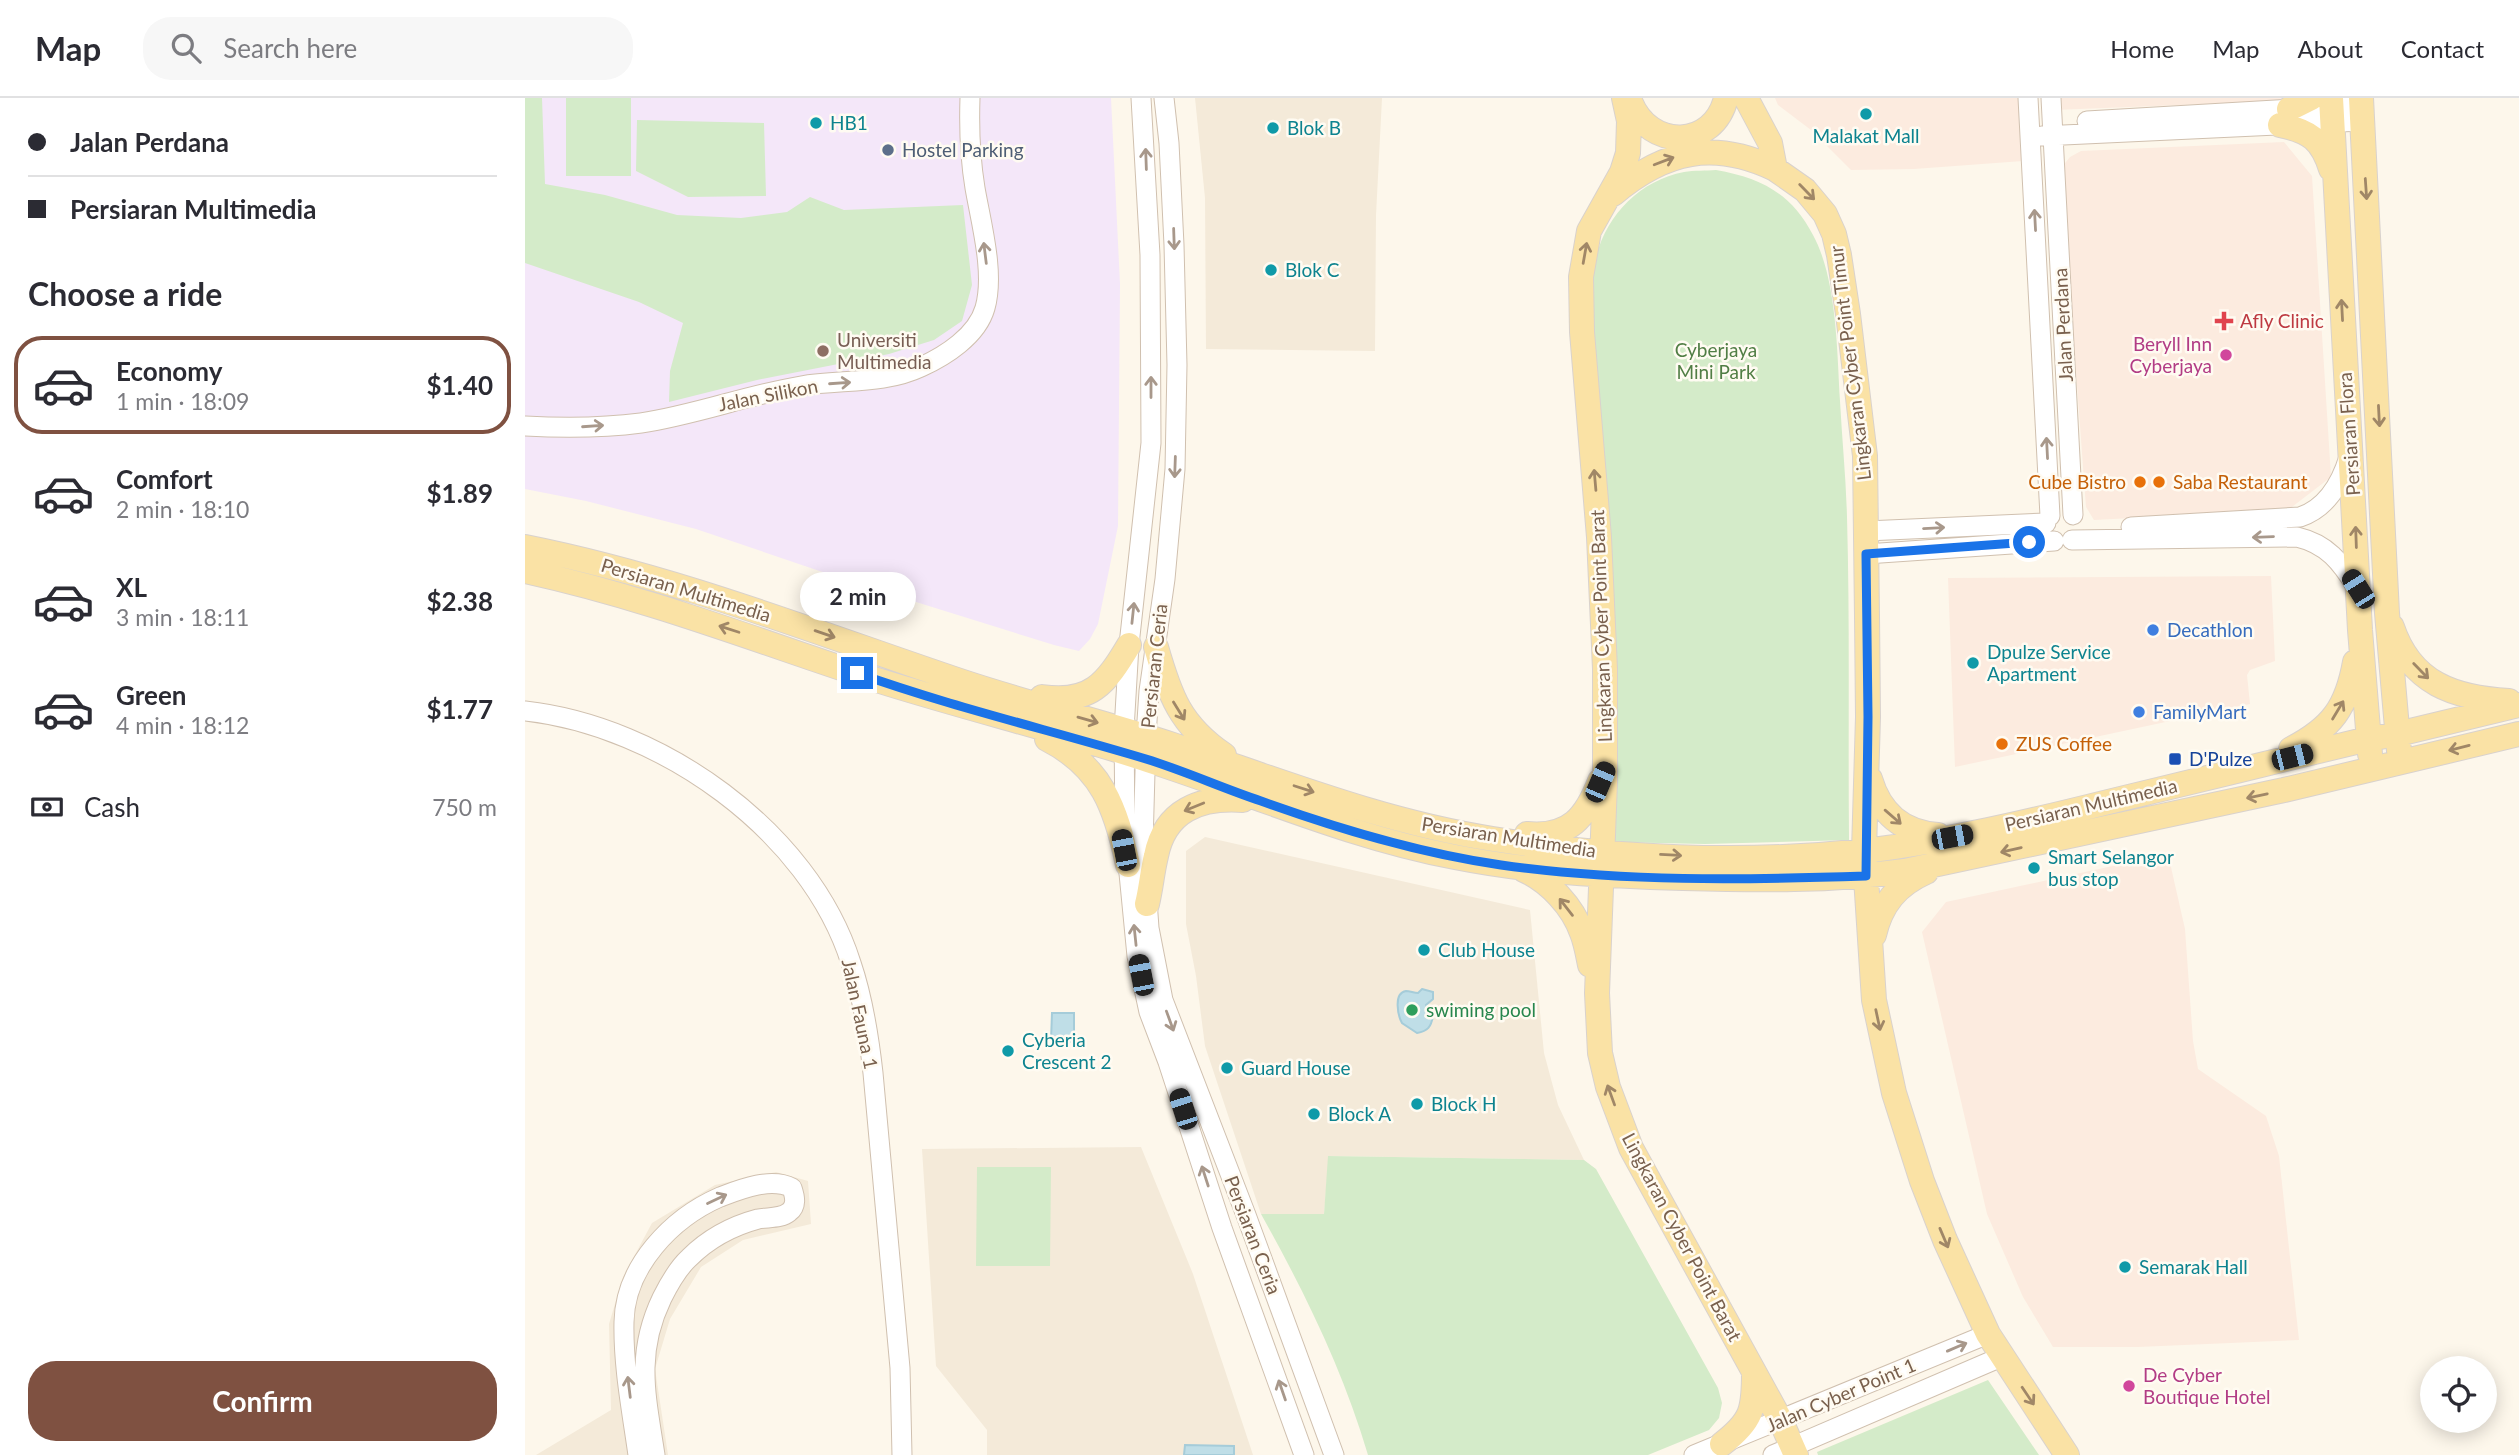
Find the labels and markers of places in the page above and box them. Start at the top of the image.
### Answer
marker: Malakat Mall [1858,106,1874,122]
place label: HB1 [830,111,868,134]
marker: HB1 [808,115,824,131]
place label: Blok B [1287,116,1341,139]
marker: Blok B [1265,120,1281,136]
place label: Malakat Mall [1812,124,1920,147]
place label: Hostel Parking [902,138,1024,161]
marker: Hostel Parking [880,142,896,158]
place label: Blok C [1285,258,1340,281]
marker: Blok C [1263,262,1279,278]
place label: Afly Clinic [2240,309,2324,332]
marker: Afly Clinic [2214,311,2234,331]
place label: Universiti Multimedia [837,328,932,373]
place label: Beryll Inn Cyberjaya [2129,332,2212,377]
marker: Universiti Multimedia [815,343,831,359]
marker: Beryll Inn Cyberjaya [2218,347,2234,363]
place label: Cube Bistro [2028,470,2126,493]
place label: Saba Restaurant [2173,470,2308,493]
marker: Cube Bistro [2132,474,2148,490]
marker: Saba Restaurant [2151,474,2167,490]
place label: Decathlon [2167,618,2253,641]
marker: Decathlon [2145,622,2161,638]
place label: Dpulze Service Apartment [1987,640,2111,685]
marker: Dpulze Service Apartment [1965,655,1981,671]
place label: FamilyMart [2153,700,2247,723]
marker: FamilyMart [2131,704,2147,720]
place label: ZUS Coffee [2016,732,2112,755]
marker: ZUS Coffee [1994,736,2010,752]
place label: D'Pulze [2189,747,2252,770]
marker: D'Pulze [2167,751,2183,767]
place label: Smart Selangor bus stop [2048,845,2174,890]
marker: Smart Selangor bus stop [2026,860,2042,876]
place label: Club House [1438,938,1535,961]
marker: Club House [1416,942,1432,958]
place label: swiming pool [1426,998,1536,1021]
marker: swiming pool [1404,1002,1420,1018]
place label: Cyberia Crescent 2 [1022,1028,1112,1073]
marker: Cyberia Crescent 2 [1000,1043,1016,1059]
place label: Guard House [1241,1056,1351,1079]
marker: Guard House [1219,1060,1235,1076]
place label: Block H [1431,1092,1496,1115]
marker: Block H [1409,1096,1425,1112]
place label: Block A [1328,1102,1391,1125]
marker: Block A [1306,1106,1322,1122]
place label: Semarak Hall [2139,1255,2248,1278]
marker: Semarak Hall [2117,1259,2133,1275]
place label: De Cyber Boutique Hotel [2143,1363,2270,1408]
marker: De Cyber Boutique Hotel [2121,1378,2137,1394]

